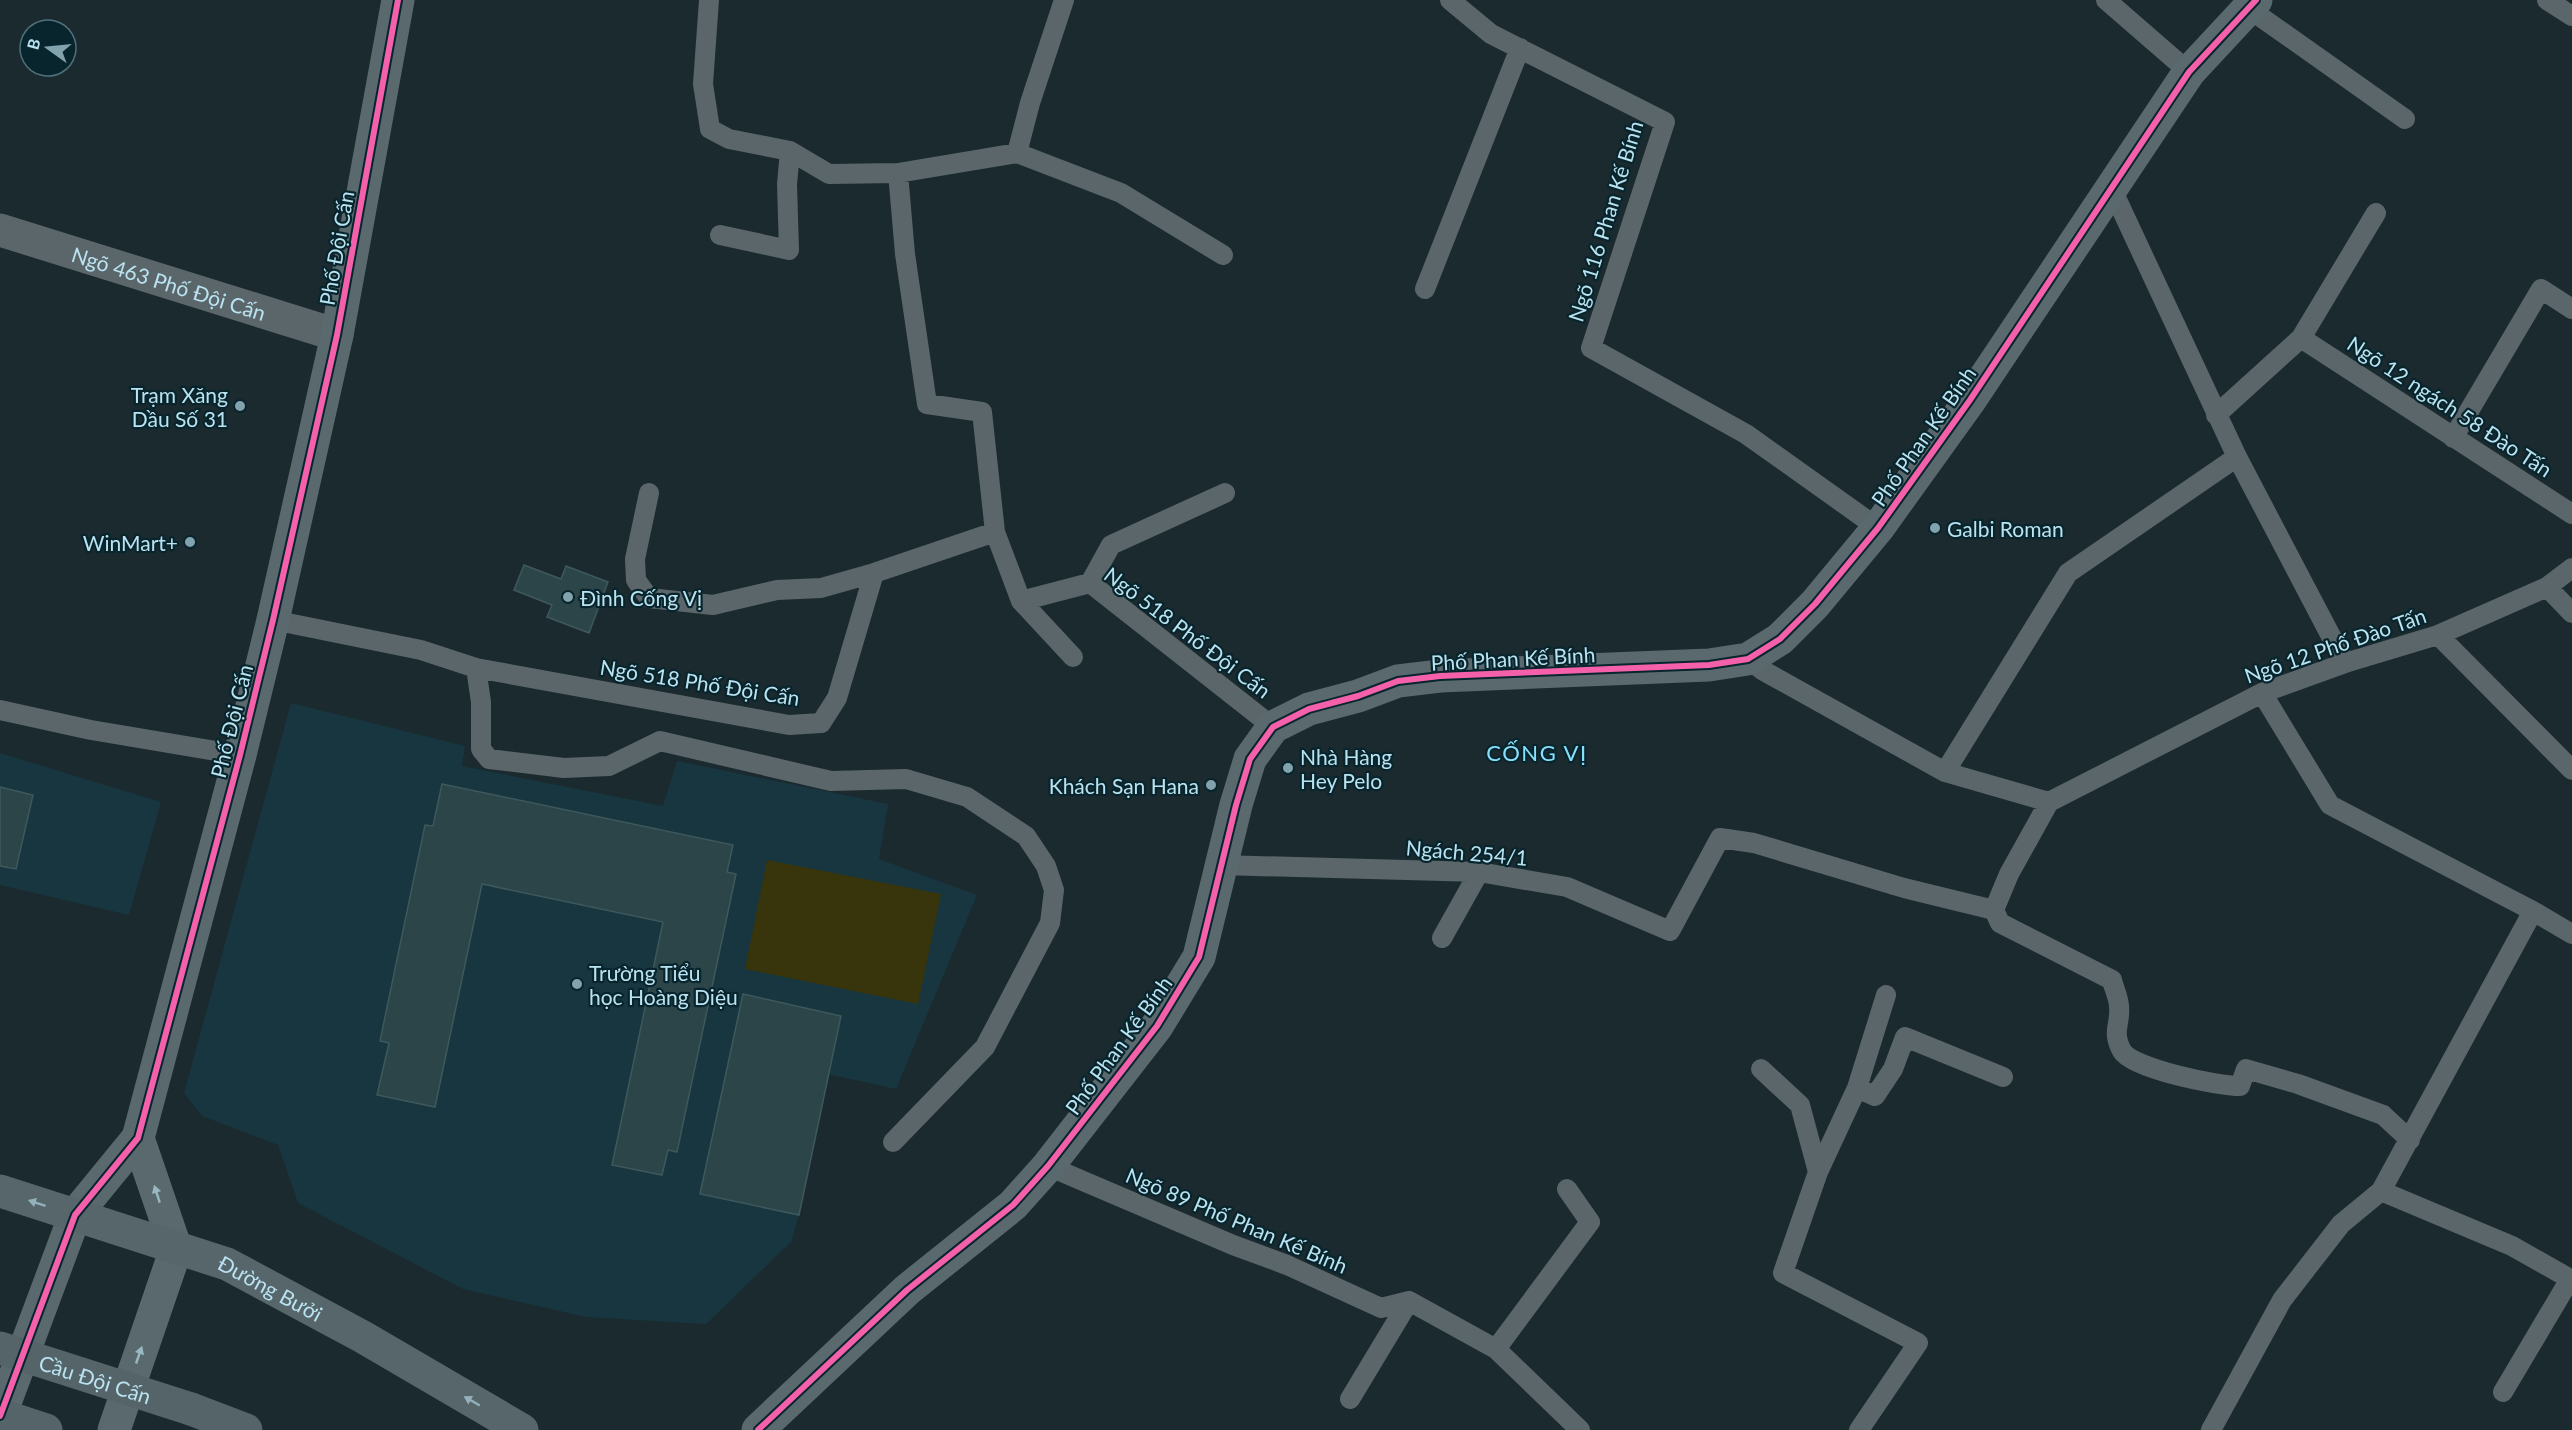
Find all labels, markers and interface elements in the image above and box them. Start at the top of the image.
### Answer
north arrow [18,18,78,78]
text: B [22,36,44,52]
street label: Ngõ 116 Phan Kế Bính [1563,117,1647,325]
street label: Phố Đội Cấn [314,189,358,307]
street label: Ngõ 463 Phố Đội Cấn [69,241,269,325]
street label: Ngõ 12 ngách 58 Đào Tấn [2343,330,2557,482]
street label: Phố Phan Kế Bính [1866,361,1980,511]
place label: Trạm Xăng Dầu Số 31 [131,382,228,431]
marker: Trạm Xăng Dầu Số 31 [233,399,247,413]
place label: Galbi Roman [1947,516,2064,541]
marker: Galbi Roman [1928,521,1942,535]
place label: WinMart+ [83,530,178,555]
marker: WinMart+ [183,535,197,549]
street label: Ngõ 518 Phố Đội Cấn [1100,561,1276,703]
place label: Đình Cống Vị [580,585,702,610]
marker: Đình Cống Vị [561,590,575,604]
street label: Ngõ 12 Phố Đào Tấn [2241,602,2429,688]
street label: Phố Phan Kế Bính [1430,641,1596,675]
street label: Ngõ 518 Phố Đội Cấn [598,654,802,710]
street label: Phố Đội Cấn [205,662,257,780]
district label: CỐNG VỊ [1486,739,1588,766]
place label: Nhà Hàng Hey Pelo [1300,744,1392,793]
marker: Nhà Hàng Hey Pelo [1281,761,1295,775]
place label: Khách Sạn Hana [1049,773,1199,798]
marker: Khách Sạn Hana [1204,778,1218,792]
street label: Ngách 254/1 [1405,834,1529,870]
place label: Trường Tiểu học Hoàng Diệu [589,960,738,1009]
street label: Phố Phan Kế Bính [1059,971,1177,1119]
marker: Trường Tiểu học Hoàng Diệu [570,977,584,991]
street label: Ngõ 89 Phố Phan Kế Bính [1122,1162,1352,1278]
one-way arrow [152,1185,161,1203]
one-way arrow [28,1198,46,1207]
street label: Đường Bưởi [214,1249,327,1326]
one-way arrow [135,1346,145,1364]
street label: Cầu Đội Cấn [36,1349,154,1408]
one-way arrow [464,1395,480,1406]

